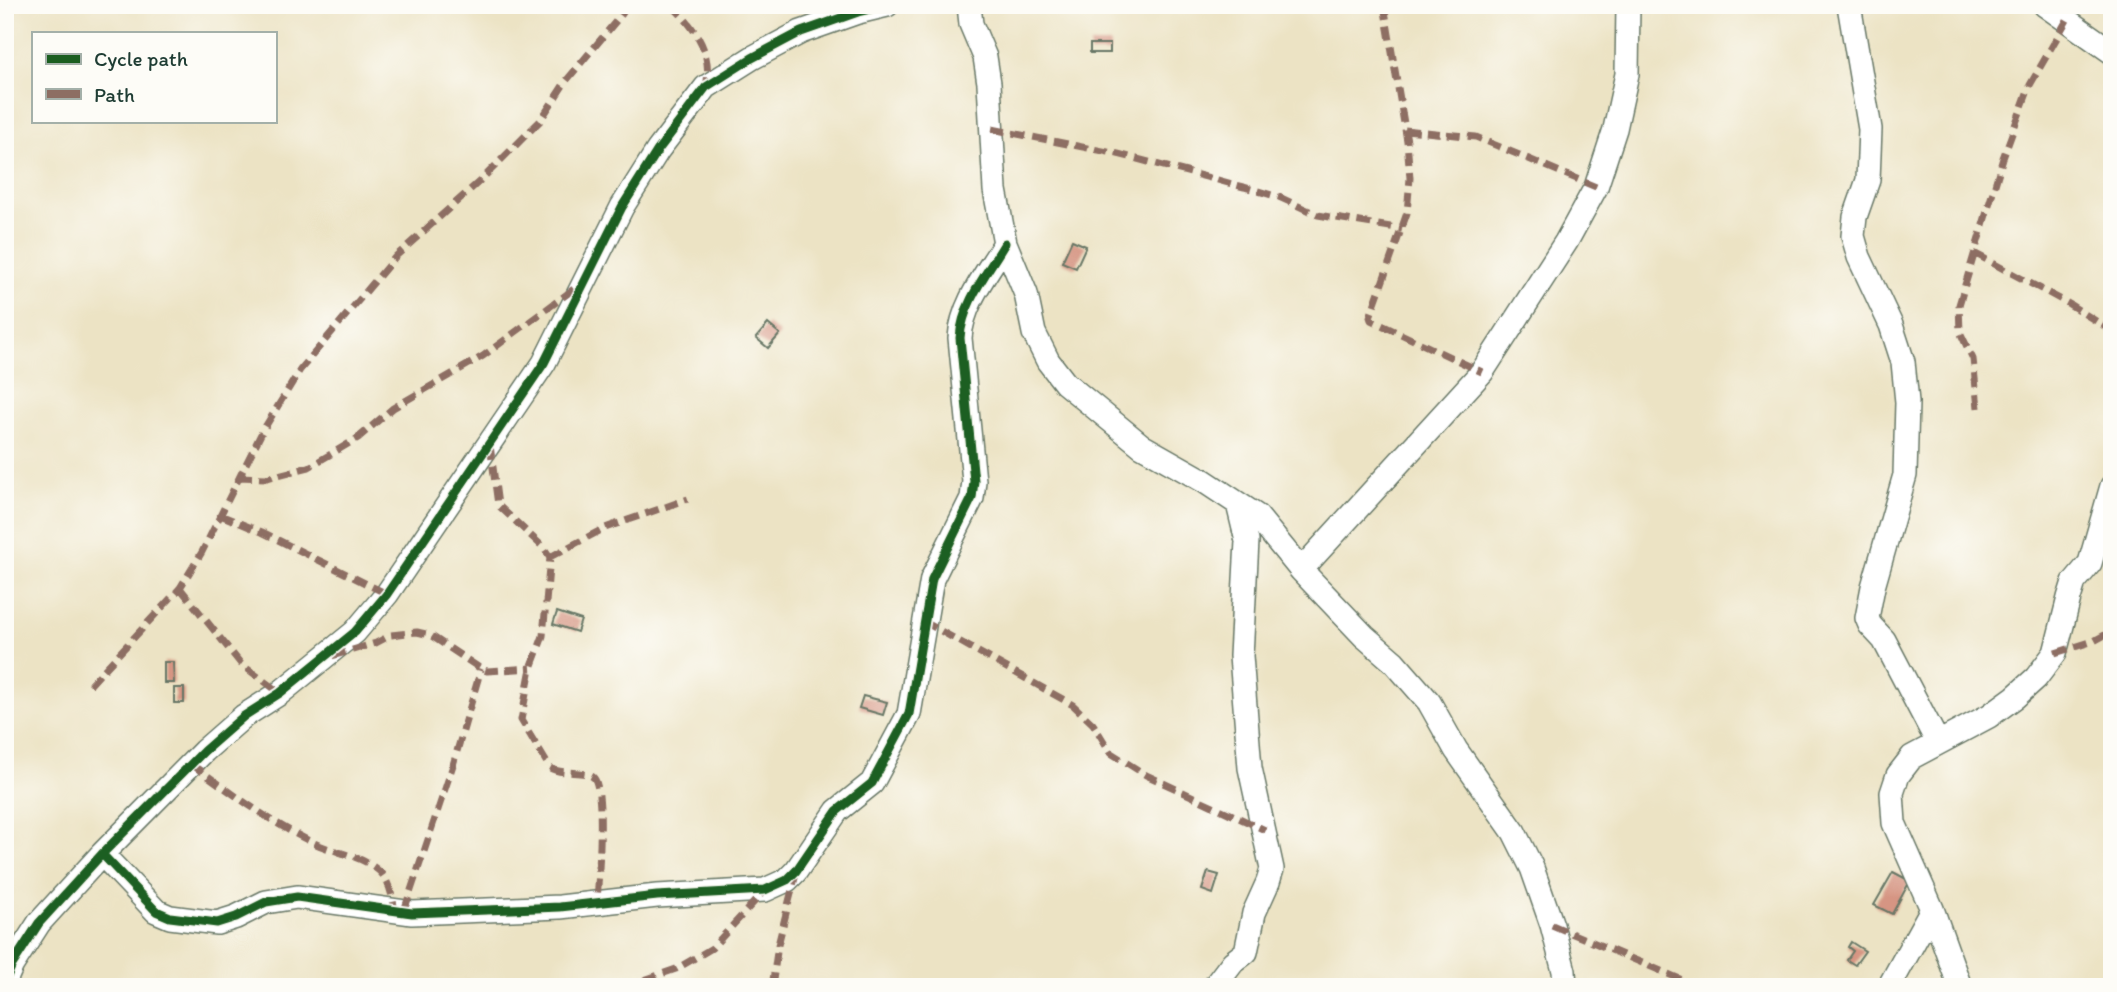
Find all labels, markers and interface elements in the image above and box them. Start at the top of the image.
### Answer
legend [32,32,276,122]
text: Cycle path [94,46,188,71]
text: Path [94,82,135,107]

